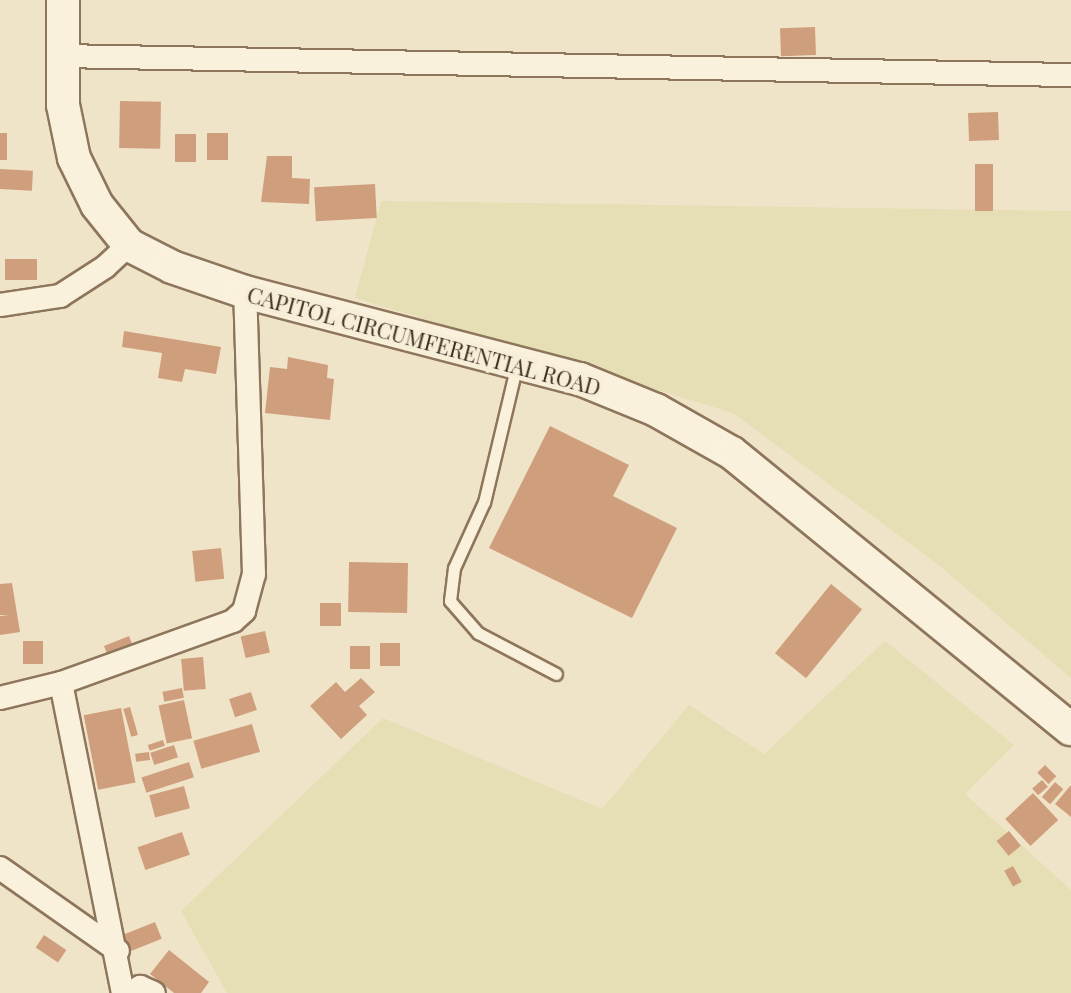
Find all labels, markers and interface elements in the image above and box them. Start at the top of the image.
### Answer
street label: CAPITOL CIRCUMFERENTIAL ROAD [244,281,604,401]

